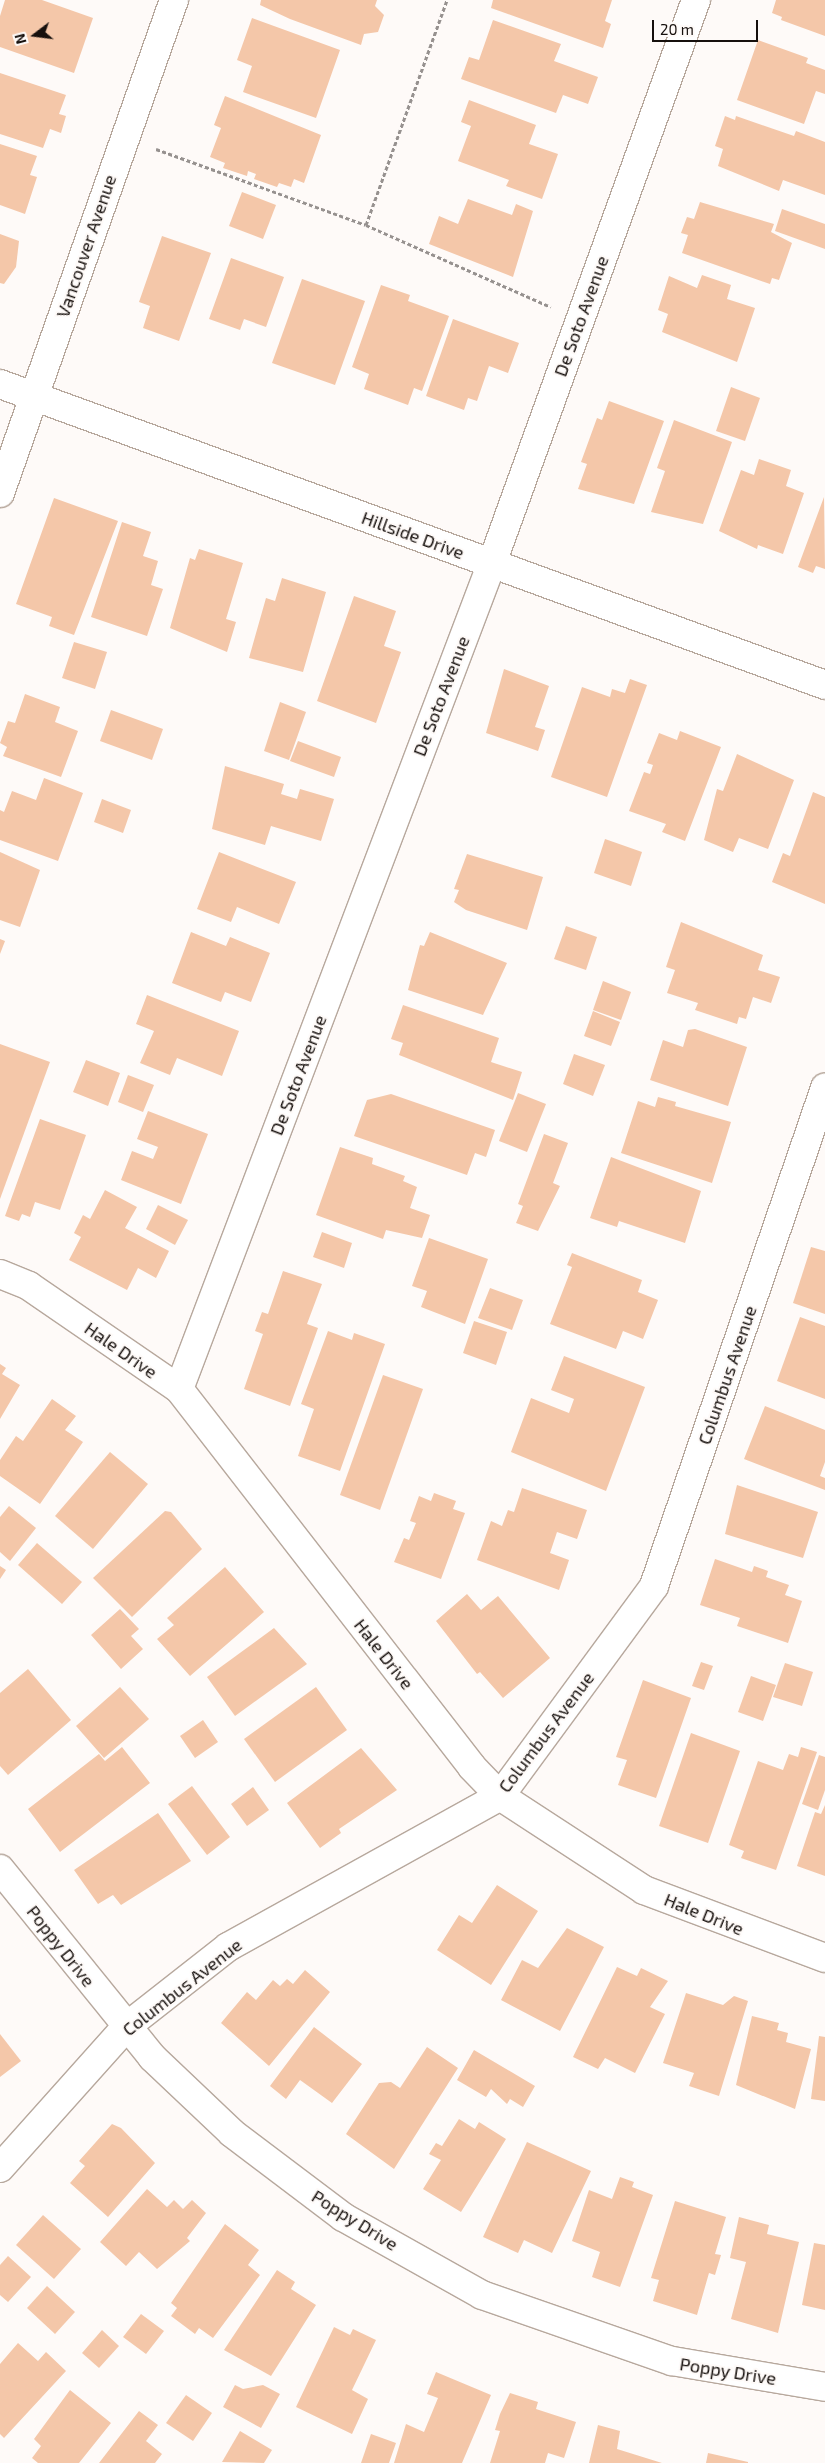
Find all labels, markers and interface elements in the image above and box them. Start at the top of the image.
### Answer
north arrow [10,10,60,60]
scale bar [655,10,761,42]
text: 20 m [660,20,694,38]
text: N [11,32,30,46]
street label: Vancouver Avenue [51,171,121,321]
street label: De Soto Avenue [549,252,613,380]
street label: Hillside Drive [359,506,467,564]
street label: De Soto Avenue [408,633,474,759]
street label: De Soto Avenue [265,1012,331,1138]
street label: Columbus Avenue [693,1303,761,1447]
street label: Hale Drive [81,1317,161,1383]
street label: Hale Drive [350,1614,418,1694]
street label: Columbus Avenue [493,1667,599,1797]
street label: Hale Drive [661,1888,747,1940]
street label: Poppy Drive [22,1901,100,1991]
street label: Columbus Avenue [118,1934,246,2040]
street label: Poppy Drive [308,2185,402,2255]
street label: Poppy Drive [678,2353,778,2389]

